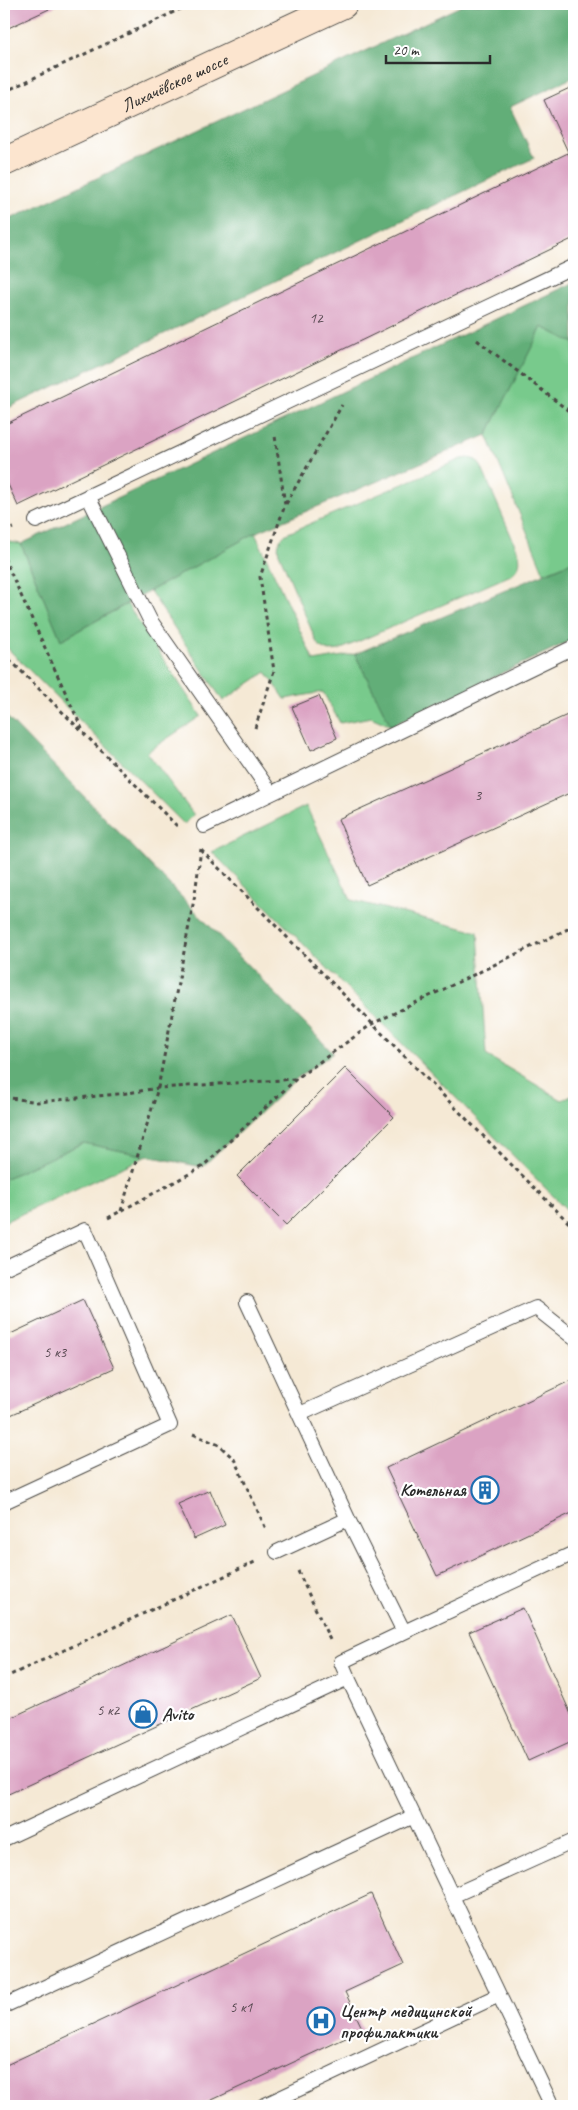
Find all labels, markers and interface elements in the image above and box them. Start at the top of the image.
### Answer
scale bar [386,32,489,64]
text: 20 m [393,41,420,60]
street label: Лихачёвское шоссе [118,48,232,117]
house number: 12 [309,309,324,328]
house number: 3 [475,786,483,805]
house number: 5 к3 [44,1343,68,1362]
building icon: Котельная [470,1475,500,1505]
place label: Котельная [400,1479,467,1501]
shop icon: Avito [128,1699,158,1729]
house number: 5 к2 [97,1701,121,1720]
place label: Avito [162,1703,195,1725]
house number: 5 к1 [230,1998,254,2017]
place label: Центр медицинской профилактики [340,2000,473,2043]
hospital icon: Центр медицинской профилактики [306,2006,336,2036]

